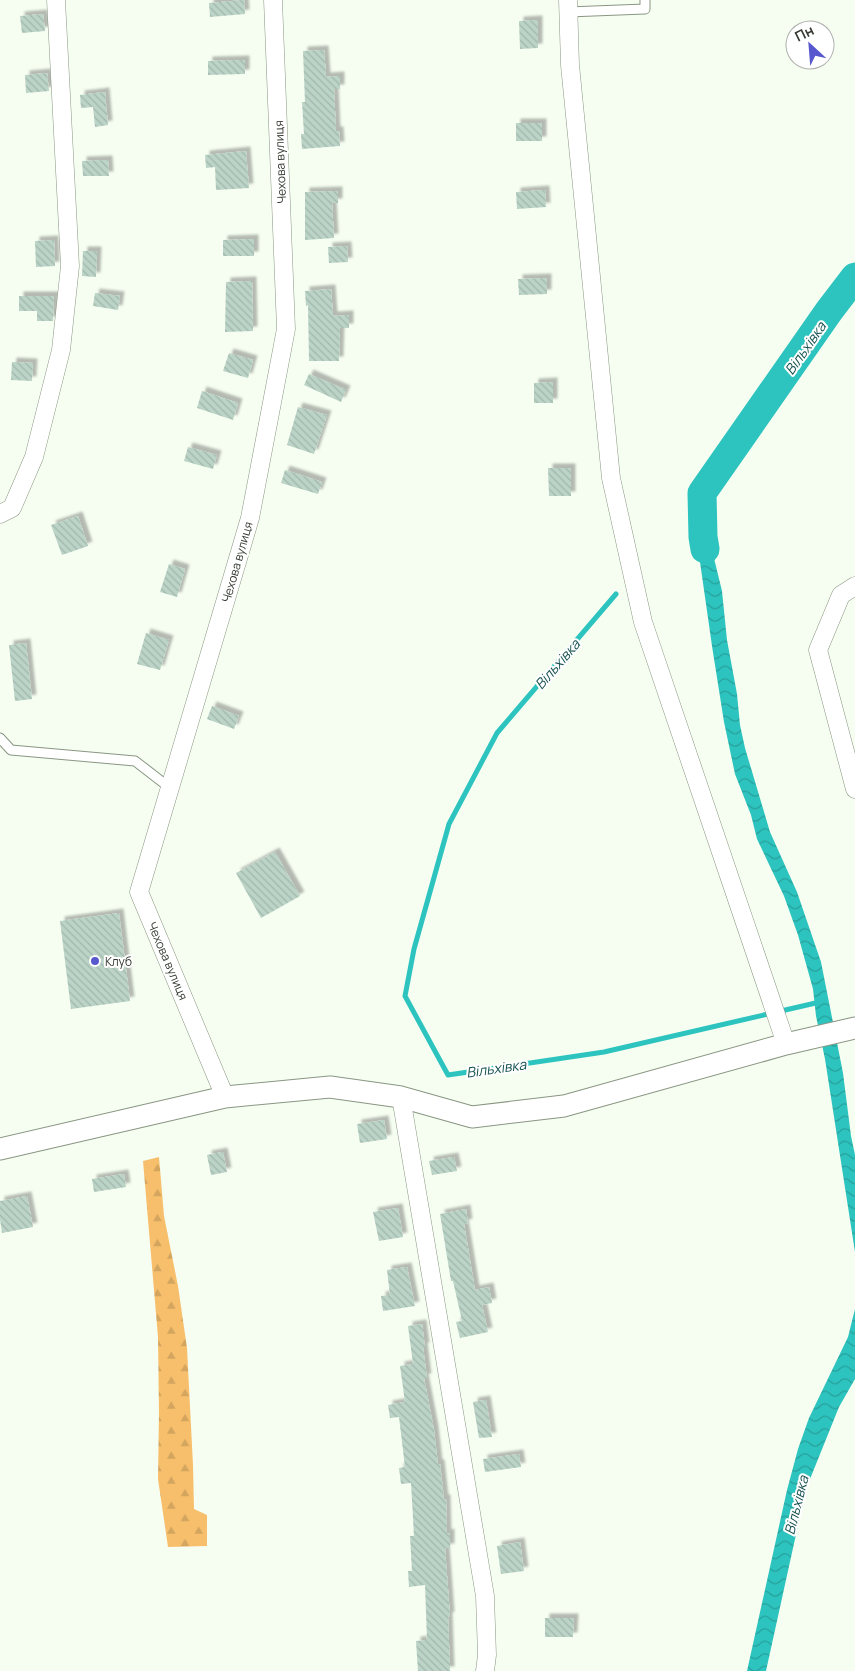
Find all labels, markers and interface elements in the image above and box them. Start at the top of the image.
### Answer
north arrow [785,20,835,70]
text: Пн [791,20,817,46]
street label: Чехова вулиця [270,120,290,204]
water label: Вільхівка [780,317,831,378]
street label: Чехова вулиця [217,520,257,604]
water label: Вільхівка [530,634,585,693]
street label: Чехова вулиця [144,919,192,1003]
place label: Клуб [105,953,132,970]
marker: Клуб [89,955,101,967]
water label: Вільхівка [465,1054,528,1082]
water label: Вільхівка [779,1472,813,1537]

